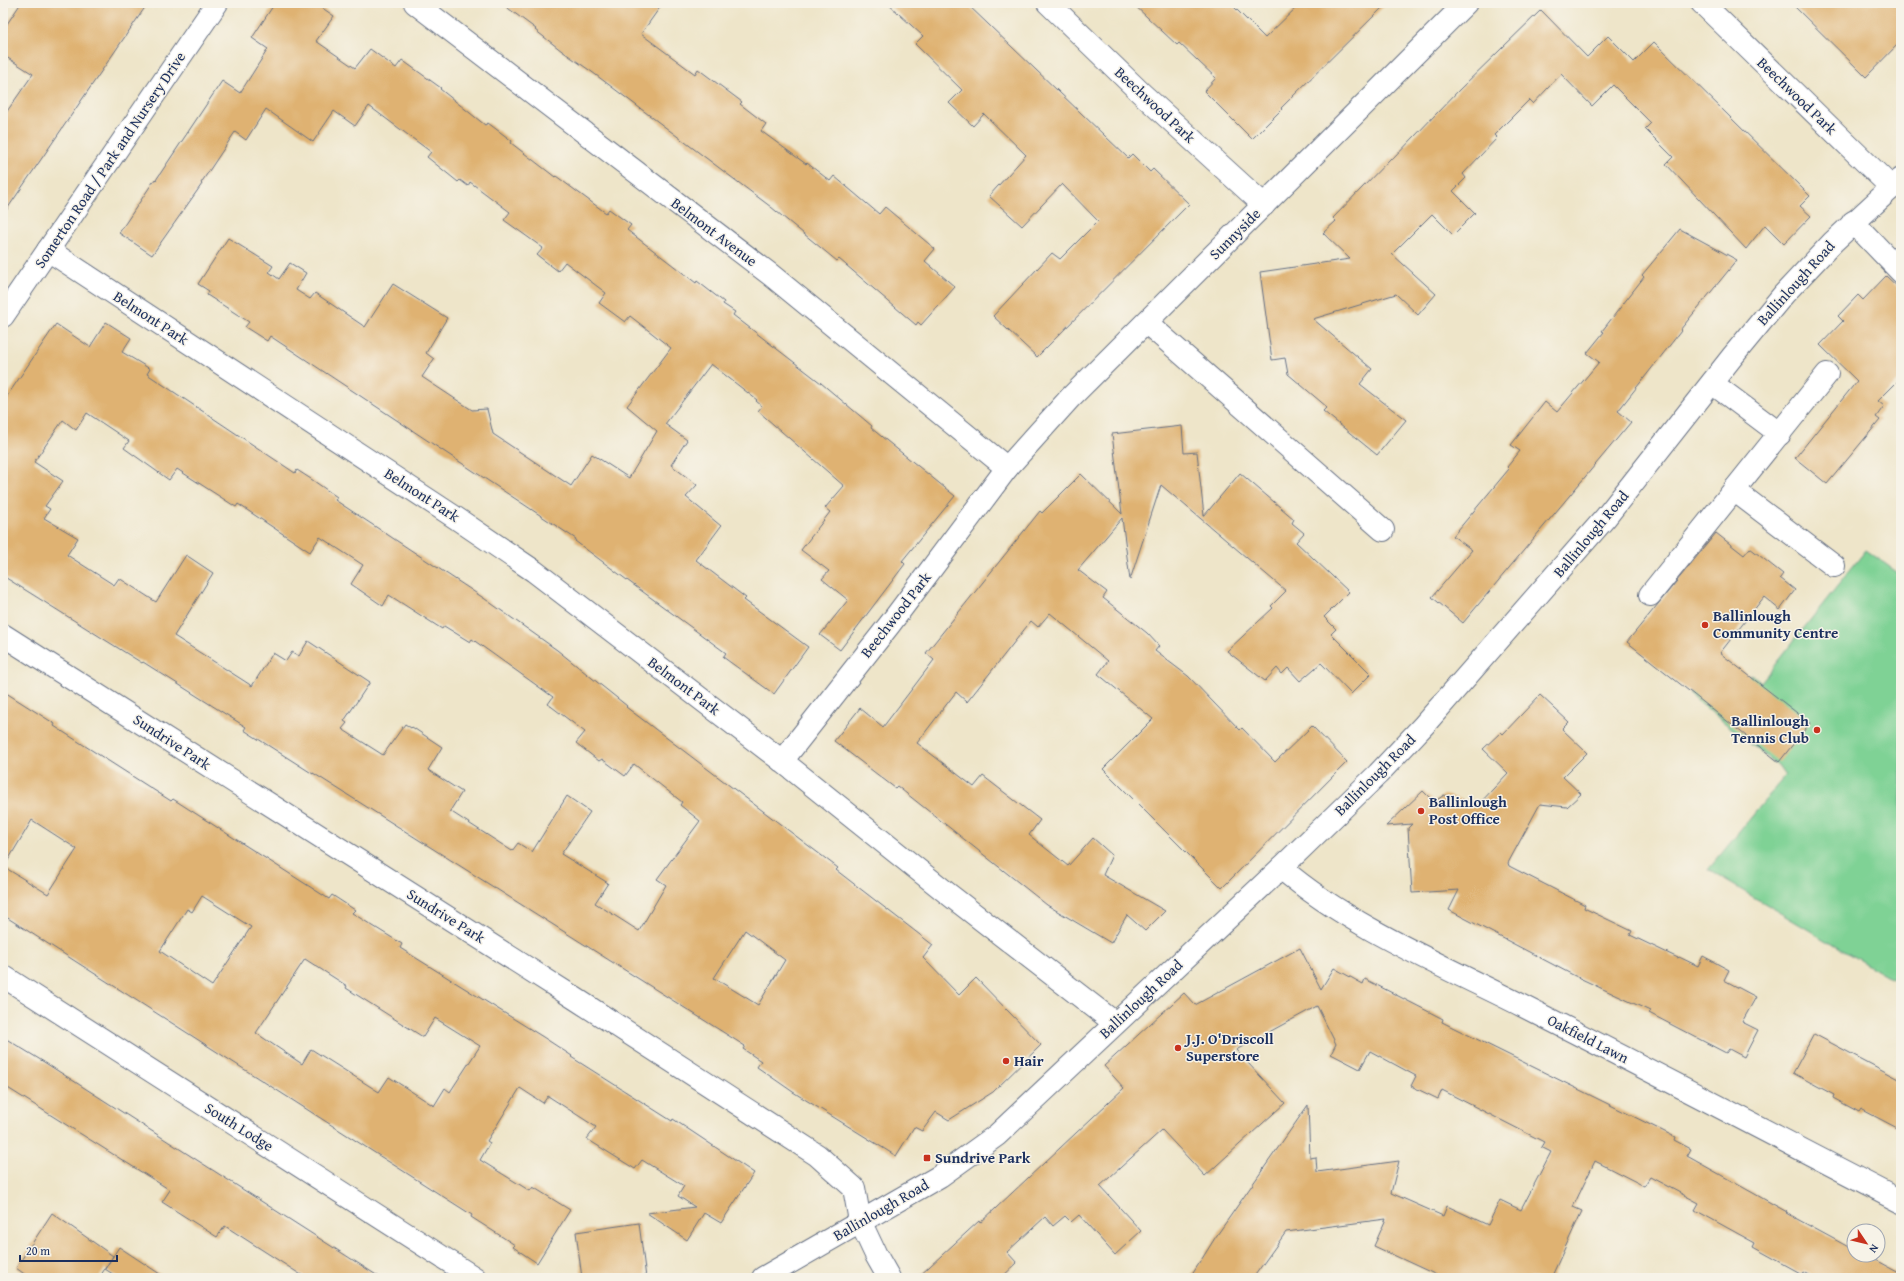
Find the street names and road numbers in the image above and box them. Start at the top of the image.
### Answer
street label: Somerton Road / Park and Nursery Drive [29,47,190,272]
street label: Beechwood Park [1753,52,1842,139]
street label: Beechwood Park [1110,62,1201,148]
street label: Belmont Avenue [667,192,762,271]
street label: Sunnyside [1204,203,1265,264]
street label: Ballinlough Road [1752,236,1839,330]
street label: Belmont Park [110,285,193,350]
street label: Belmont Park [381,462,464,527]
street label: Ballinlough Road [1548,486,1633,581]
street label: Beechwood Park [855,567,936,662]
street label: Belmont Park [644,651,725,720]
street label: Sundrive Park [129,709,215,775]
street label: Ballinlough Road [1329,729,1420,820]
street label: Sundrive Park [403,883,490,948]
street label: Ballinlough Road [1094,954,1187,1043]
street label: Oakfield Lawn [1544,1009,1633,1068]
street label: South Lodge [201,1097,278,1156]
street label: Ballinlough Road [829,1174,932,1245]

